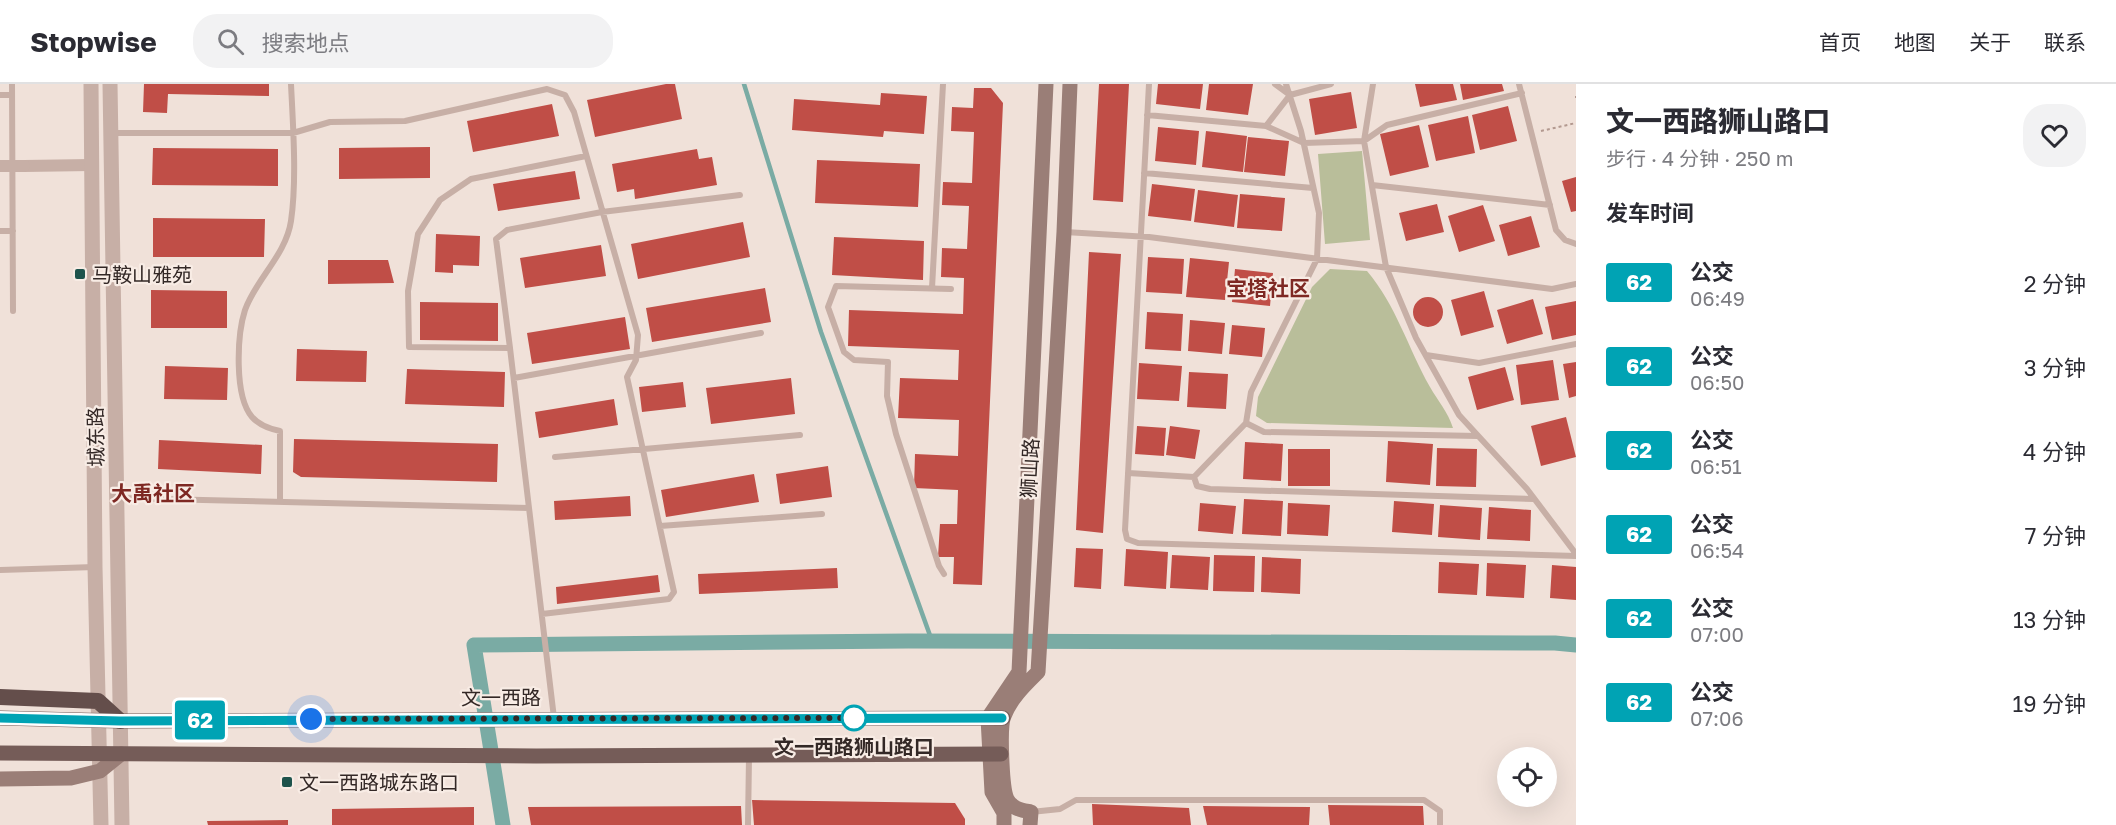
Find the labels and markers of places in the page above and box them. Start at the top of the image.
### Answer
place label: 马鞍山雅苑 [92,262,192,286]
marker: 马鞍山雅苑 [73,267,87,281]
marker: 文一西路狮山路口 [841,705,867,731]
place label: 文一西路狮山路口 [774,734,934,758]
place label: 文一西路城东路口 [299,770,459,794]
marker: 文一西路城东路口 [280,775,294,789]

